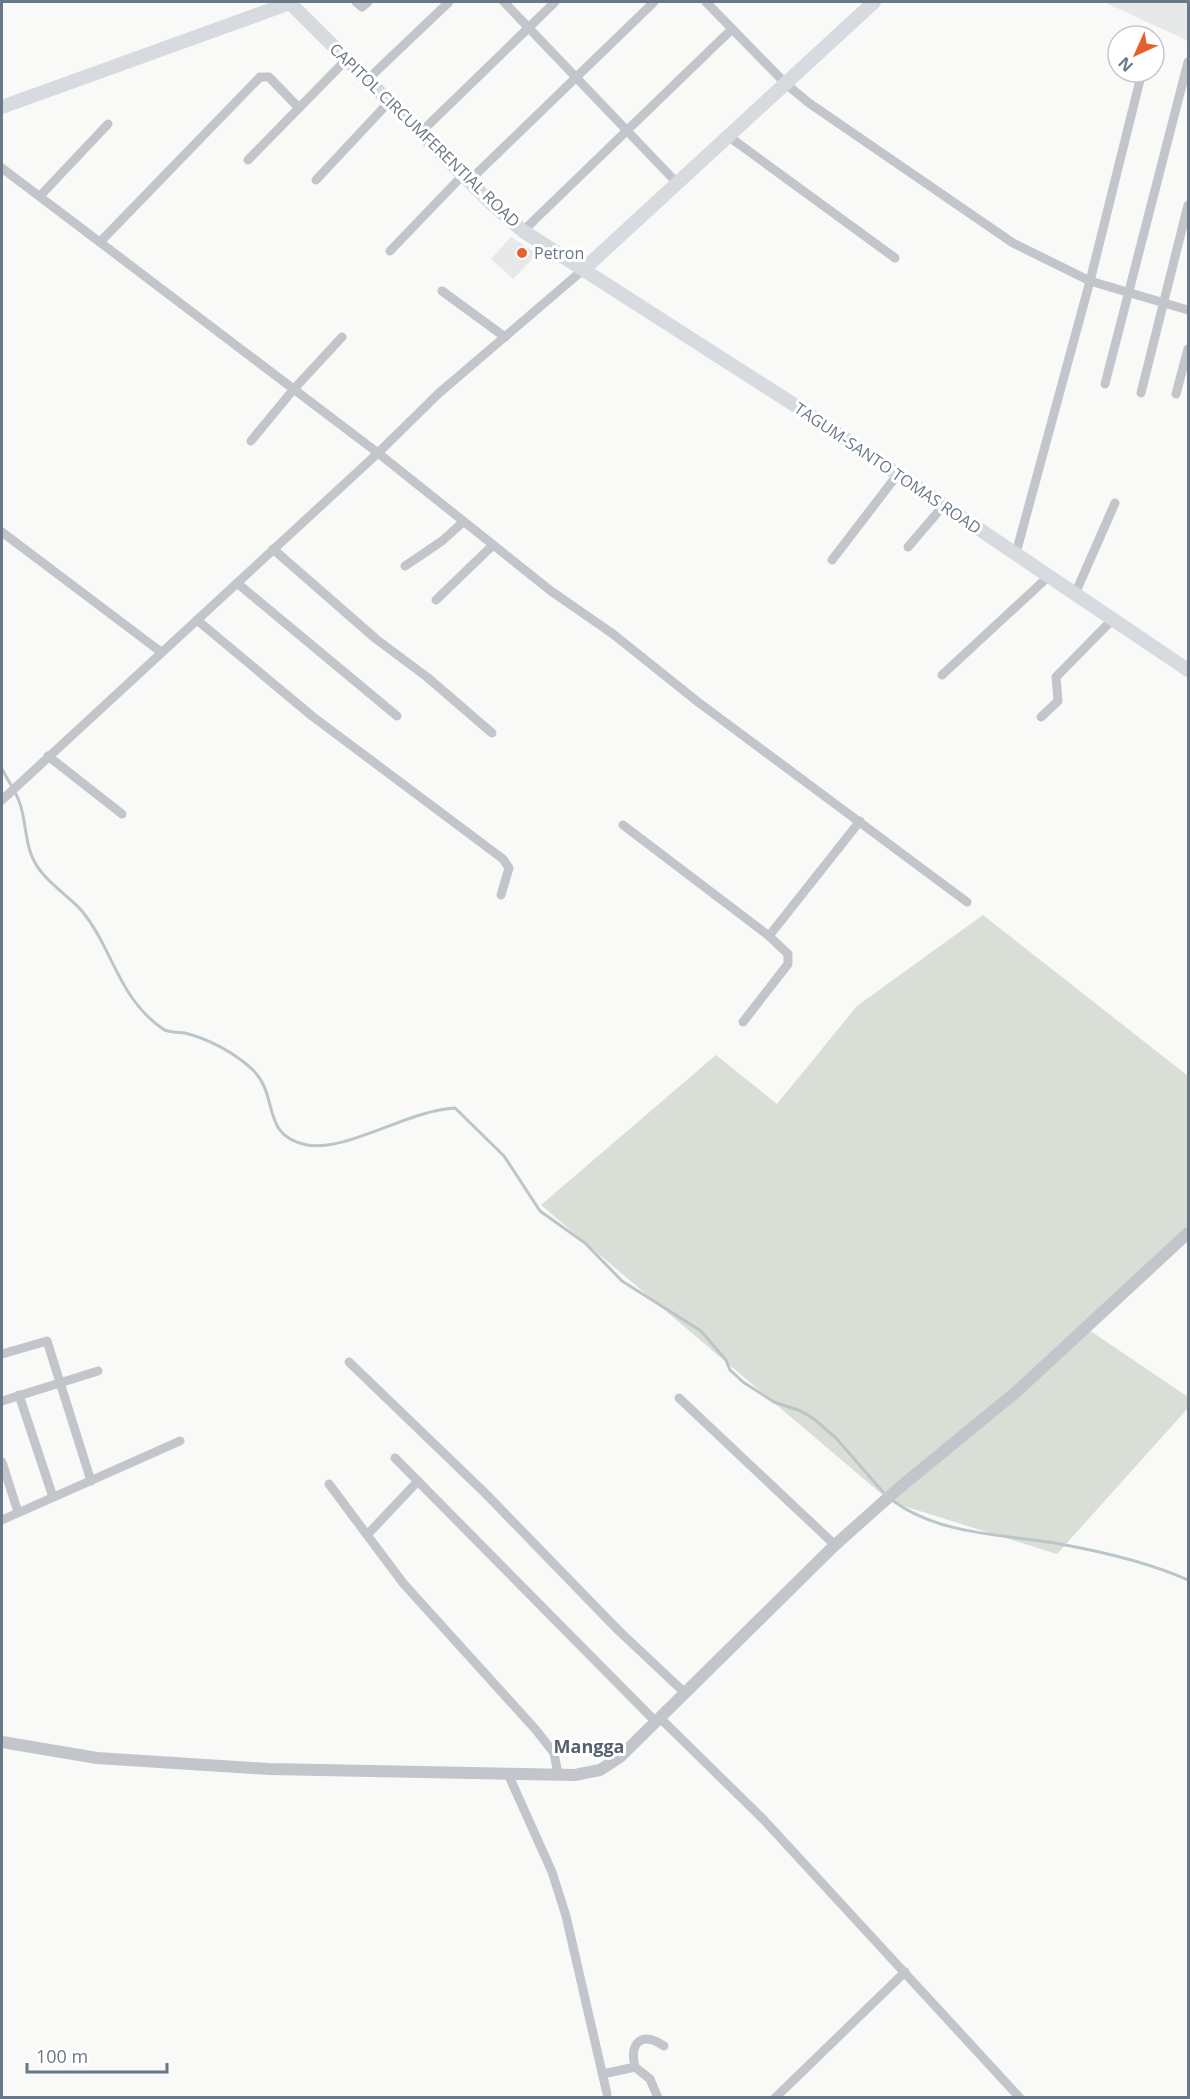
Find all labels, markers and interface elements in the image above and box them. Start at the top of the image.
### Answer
north arrow [1106,24,1166,84]
street label: CAPITOL CIRCUMFERENTIAL ROAD [325,38,525,232]
text: N [1113,52,1138,77]
place label: Petron [534,242,584,264]
marker: Petron [515,246,529,260]
street label: TAGUM-SANTO TOMAS ROAD [790,397,986,539]
district label: Mangga [554,1734,624,1758]
scale bar [27,2036,166,2074]
text: 100 m [36,2044,88,2068]

